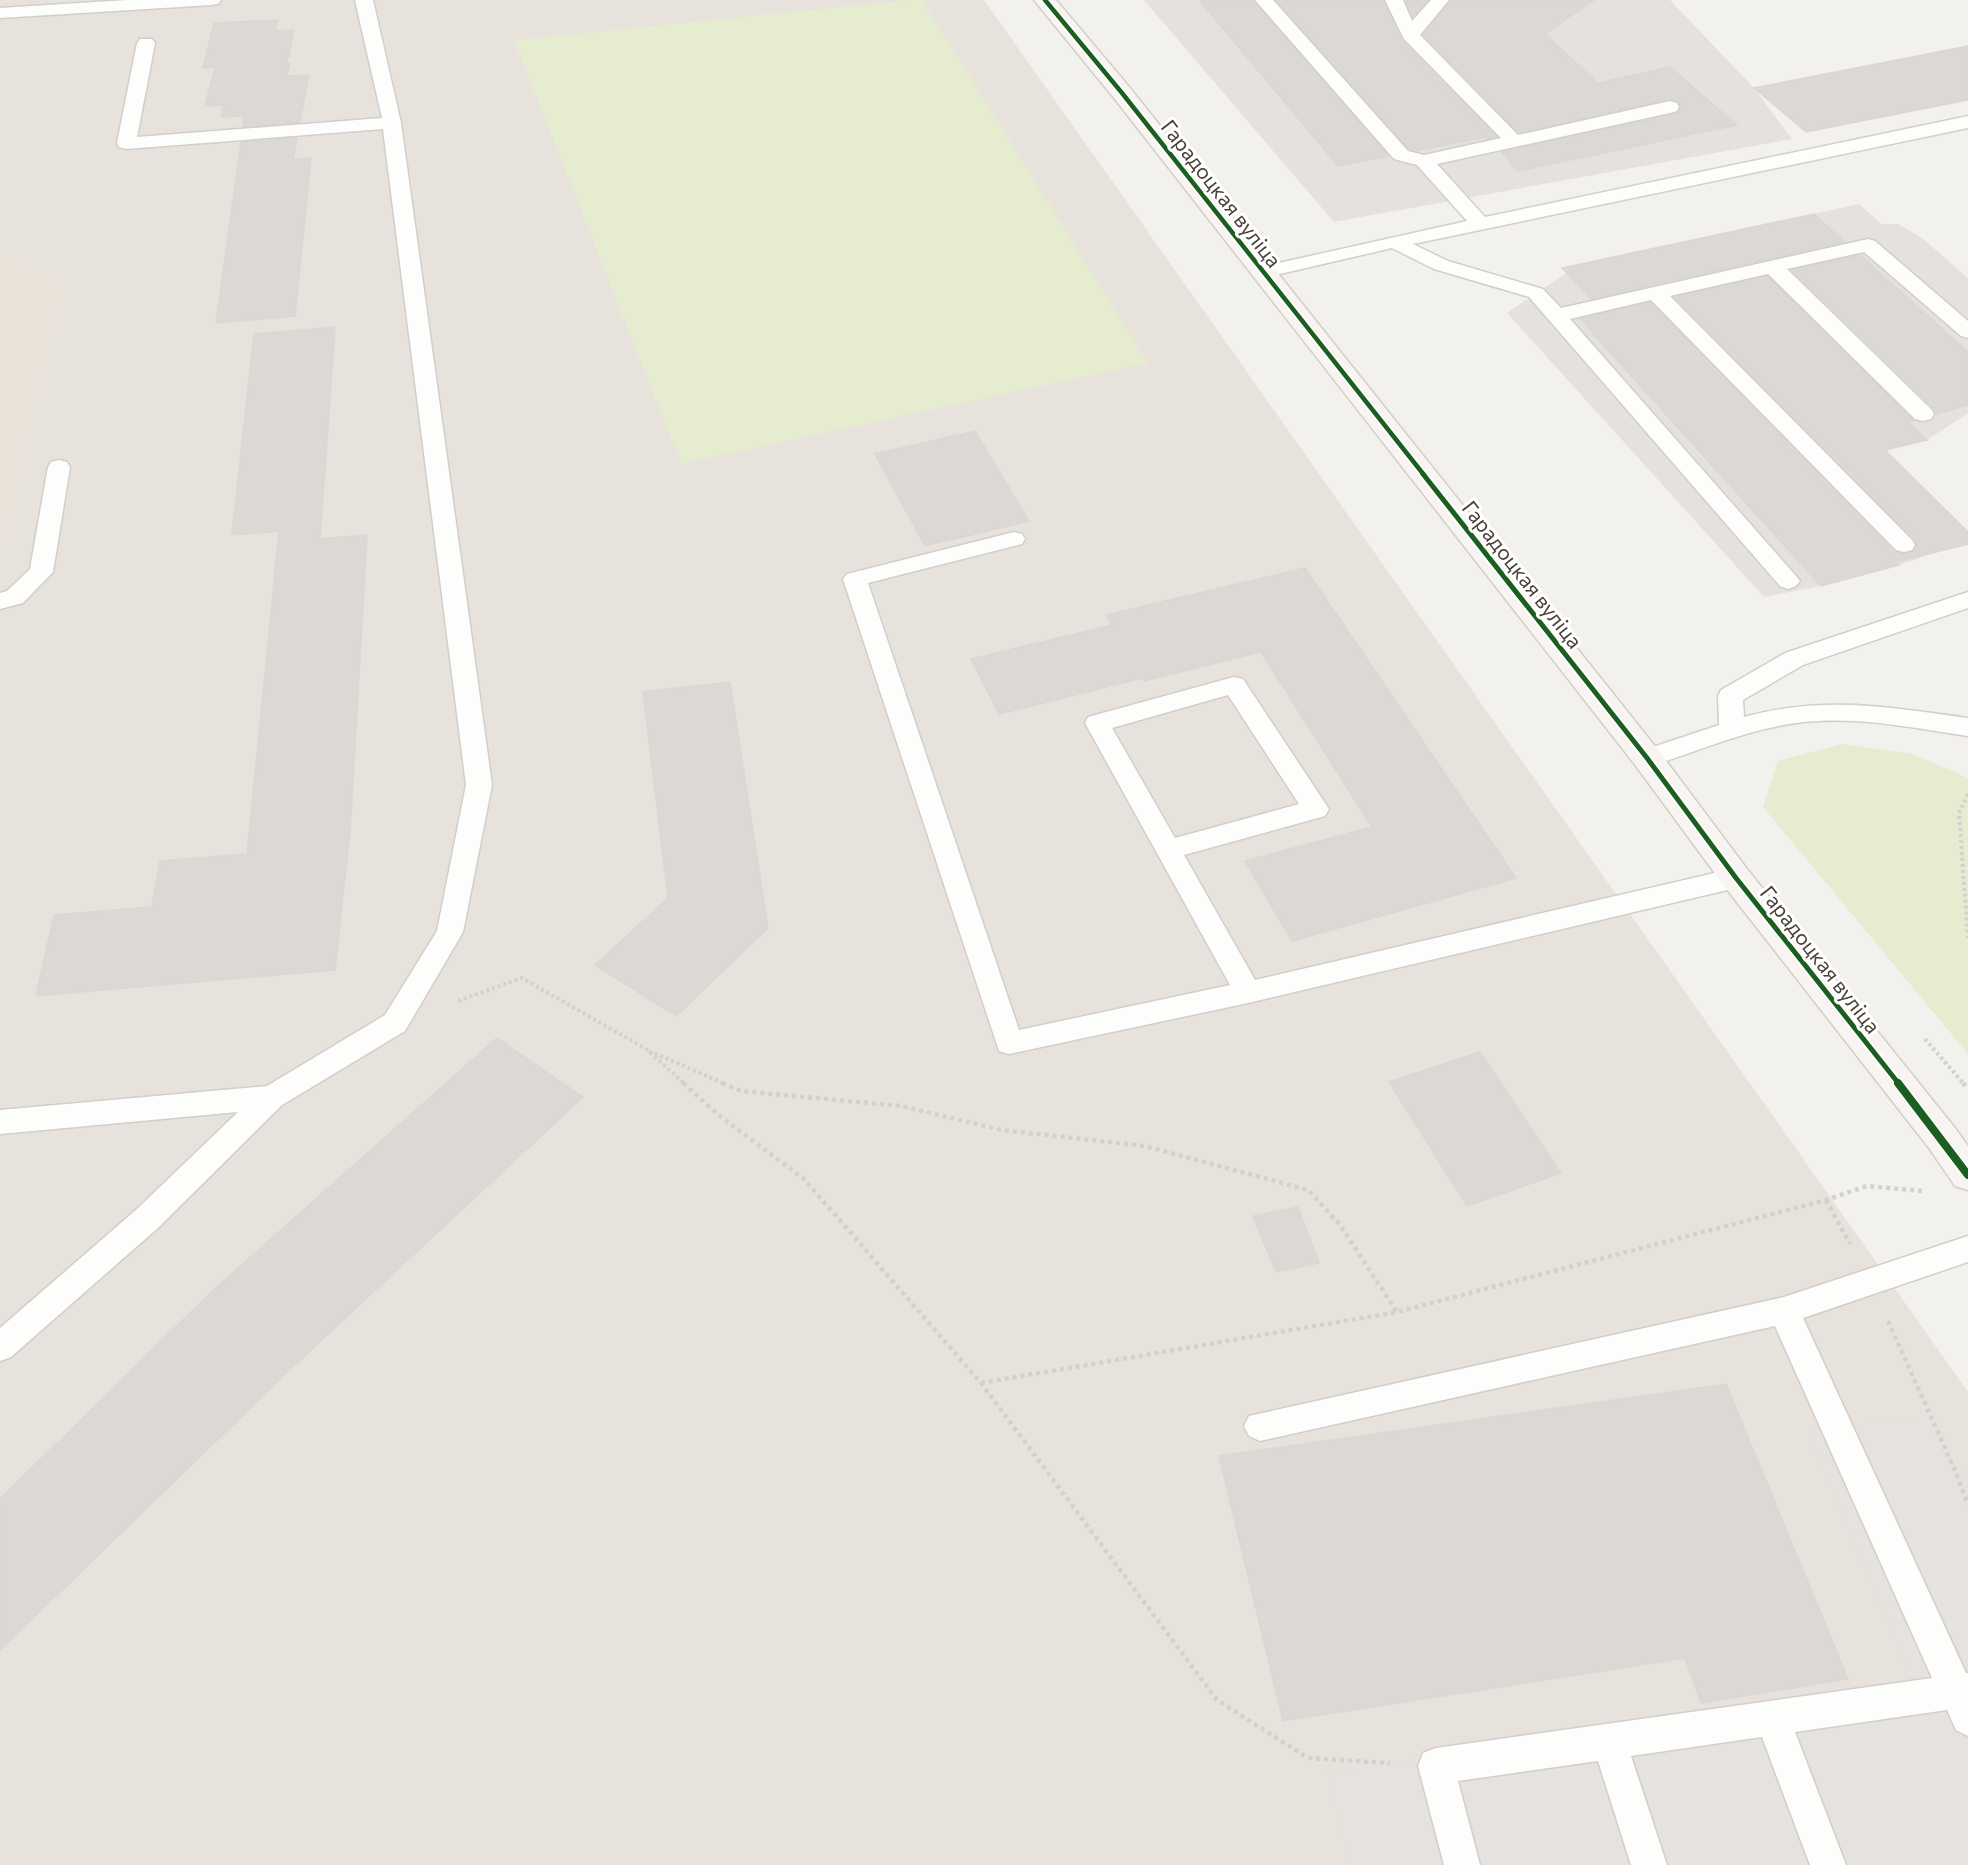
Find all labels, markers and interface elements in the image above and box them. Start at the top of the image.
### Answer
street label: Гарадоцкая вуліца [1157,114,1287,272]
street label: Гарадоцкая вуліца [1458,495,1588,653]
street label: Гарадоцкая вуліца [1756,880,1886,1038]

